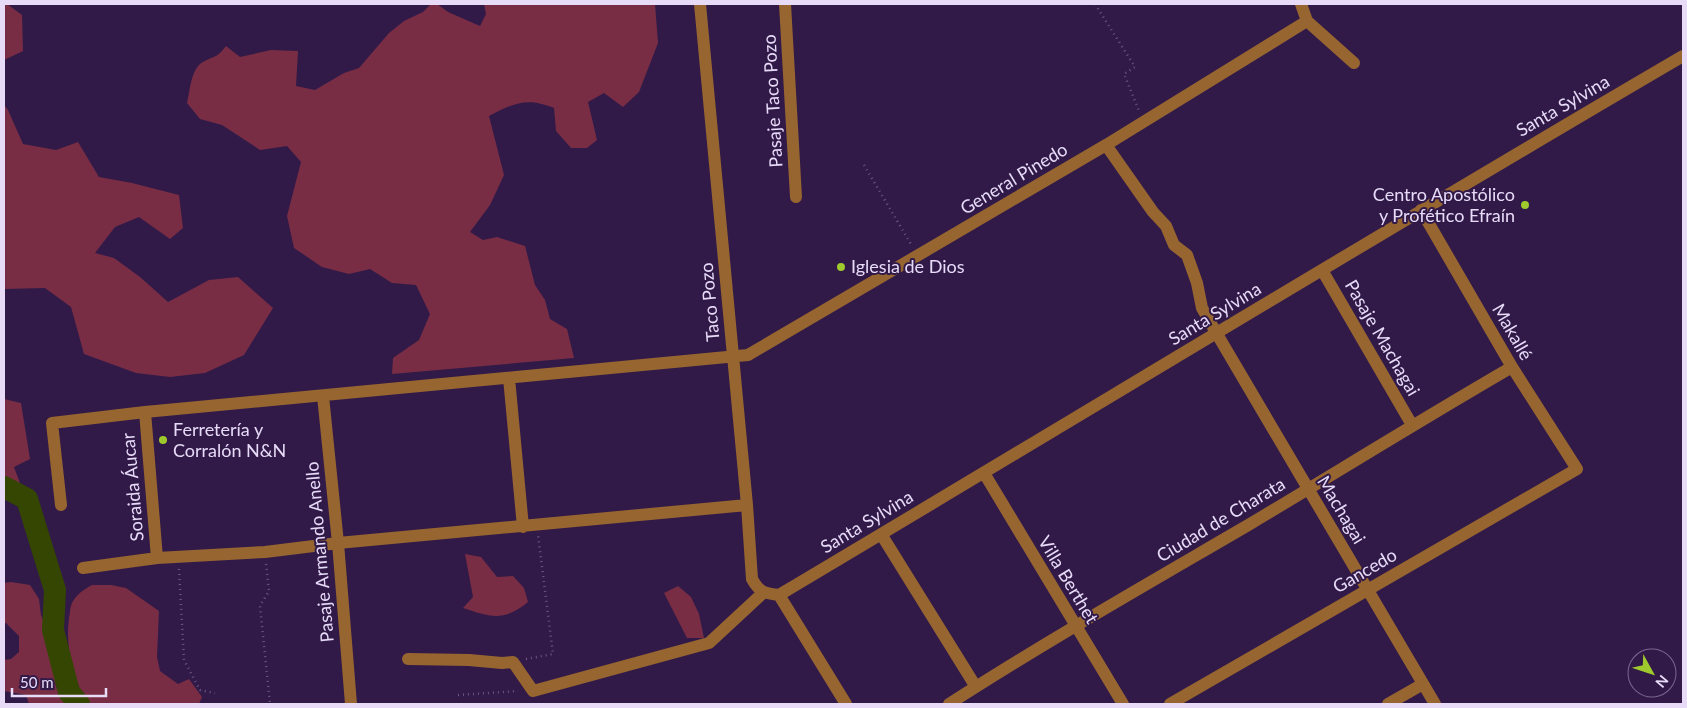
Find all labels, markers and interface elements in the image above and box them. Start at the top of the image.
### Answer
street label: Pasaje Taco Pozo [758,34,786,168]
street label: Santa Sylvina [1512,70,1613,141]
street label: General Pinedo [956,137,1071,219]
place label: Centro Apostólico y Profético Efraín [1373,183,1515,226]
marker: Centro Apostólico y Profético Efraín [1519,199,1531,211]
place label: Iglesia de Dios [851,255,965,277]
marker: Iglesia de Dios [835,261,847,273]
street label: Taco Pozo [695,262,723,343]
street label: Pasaje Machagai [1341,276,1425,399]
street label: Santa Sylvina [1164,277,1265,349]
street label: Makallé [1488,299,1538,364]
place label: Ferretería y Corralón N&N [173,418,286,461]
street label: Soraida Áucar [116,432,148,542]
marker: Ferretería y Corralón N&N [157,434,169,446]
street label: Pasaje Armando Anello [300,461,338,643]
street label: Machagai [1313,471,1371,548]
street label: Ciudad de Charata [1152,472,1289,566]
street label: Santa Sylvina [816,485,917,557]
street label: Villa Berthet [1034,532,1104,628]
street label: Gancedo [1329,543,1400,597]
north arrow [1627,648,1677,698]
scale bar [12,666,106,698]
text: N [1652,672,1672,691]
text: 50 m [20,673,54,691]

